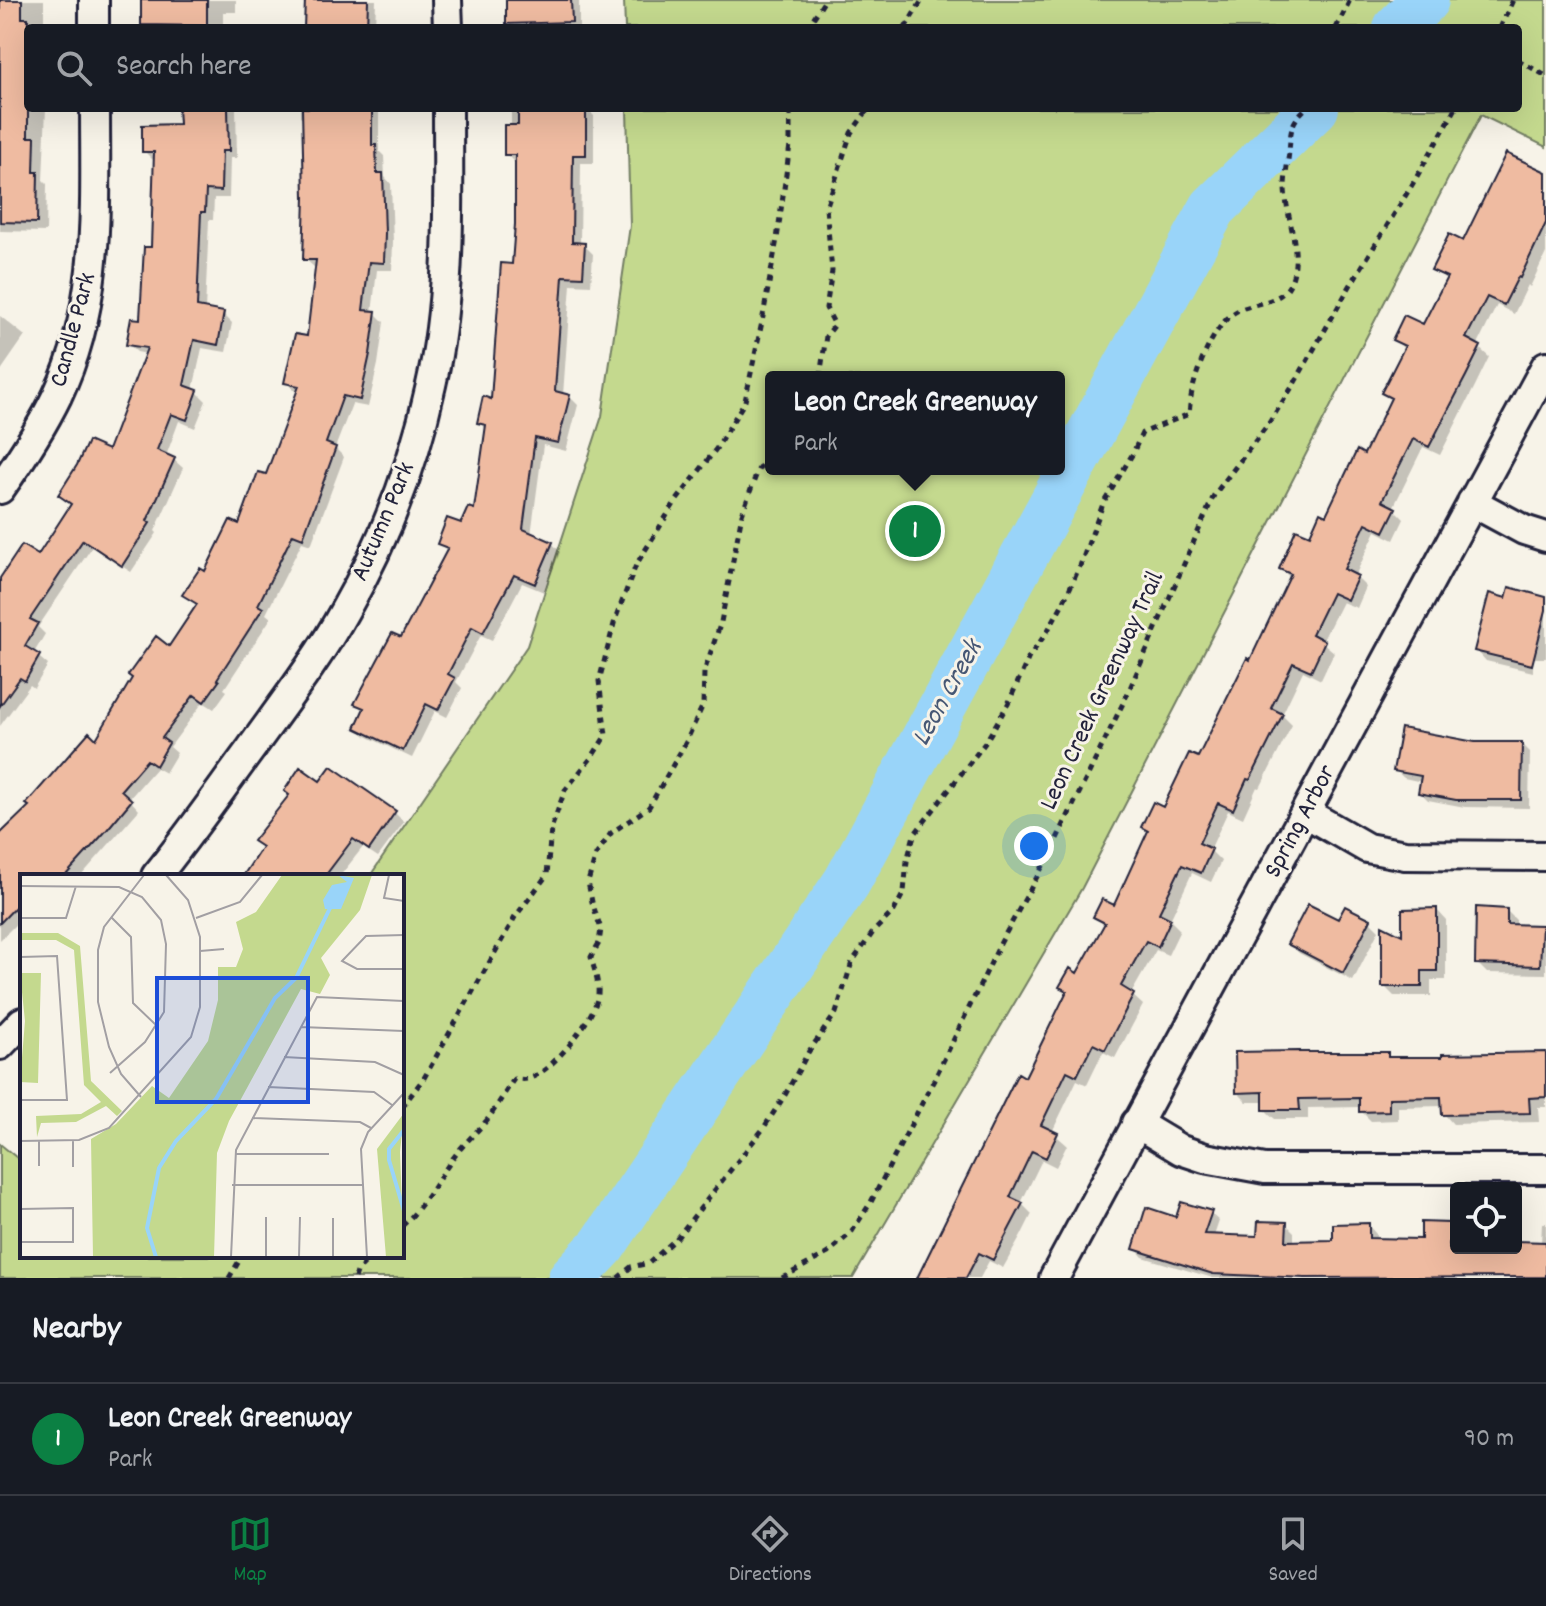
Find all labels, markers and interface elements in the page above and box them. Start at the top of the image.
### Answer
search box [24,24,1522,112]
icon: search [52,46,96,90]
text: Search here [116,47,252,90]
street label: Candle Park [41,269,107,391]
popup [765,371,1065,475]
text: Leon Creek Greenway [793,383,1037,426]
text: Park [793,426,838,463]
street label: Autumn Park [342,457,426,587]
pin: 1 [889,501,941,561]
street label: Leon Creek Greenway Trail [1031,565,1175,817]
water label: Leon Creek [903,631,996,754]
street label: Spring Arbor [1256,758,1346,885]
your location [1014,826,1054,866]
inset map [20,874,404,1258]
map controls [1450,1182,1522,1254]
button: locate [1450,1182,1522,1254]
text: Nearby [32,1306,121,1355]
text: Leon Creek Greenway [108,1399,351,1442]
text: 1 [55,1421,61,1458]
text: 90 m [1464,1421,1514,1458]
text: Park [108,1442,152,1479]
tab: Map [228,1512,272,1591]
tab: Directions [729,1512,812,1591]
tab: Saved [1269,1512,1318,1591]

